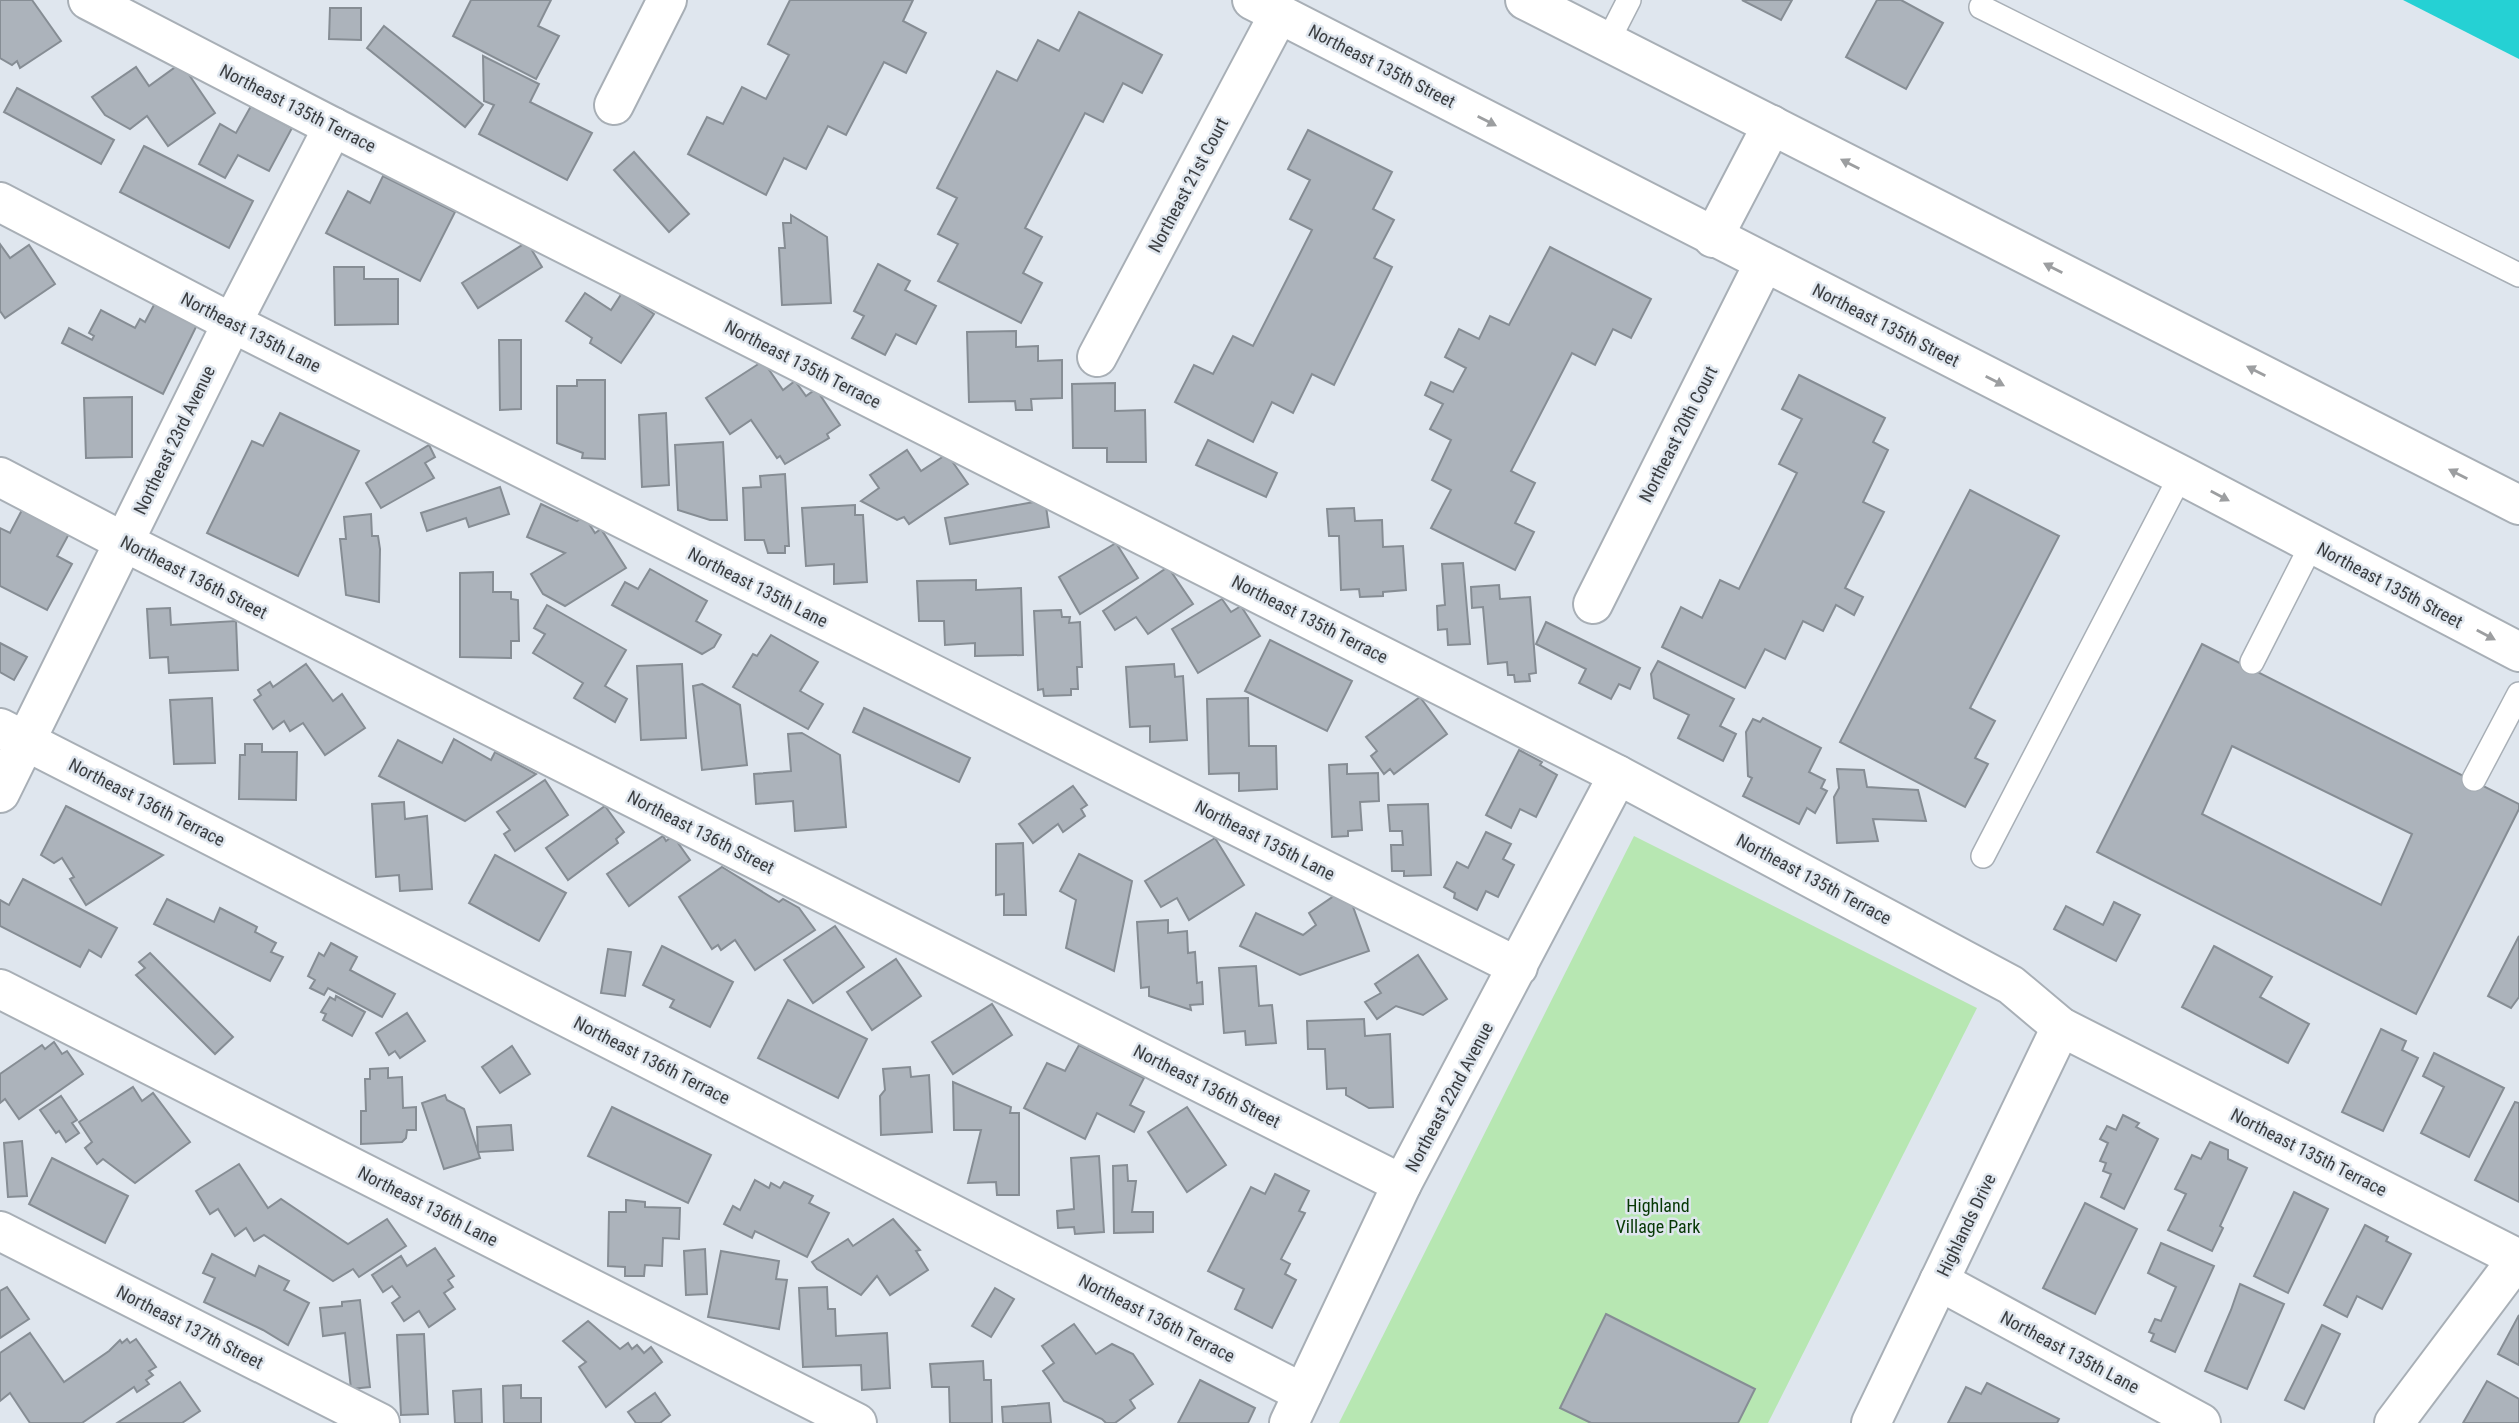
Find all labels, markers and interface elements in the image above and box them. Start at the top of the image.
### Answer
street label: Northeast 135th Street [1305,20,1459,112]
street label: Northeast 135th Terrace [216,60,380,156]
street label: Northeast 21st Court [1144,114,1232,256]
one-way arrow [1477,115,1497,127]
one-way arrow [1840,159,1860,170]
one-way arrow [2043,262,2063,273]
street label: Northeast 135th Street [1809,279,1963,371]
street label: Northeast 135th Lane [178,288,324,376]
street label: Northeast 135th Terrace [721,316,885,412]
street label: Northeast 23rd Avenue [129,362,219,518]
street label: Northeast 20th Court [1635,362,1721,506]
one-way arrow [2245,365,2265,377]
one-way arrow [1985,375,2005,386]
one-way arrow [2448,469,2468,480]
one-way arrow [2210,489,2230,501]
street label: Northeast 136th Street [117,531,271,623]
street label: Northeast 135th Street [2314,538,2466,632]
street label: Northeast 135th Lane [685,543,831,631]
street label: Northeast 135th Terrace [1228,571,1392,667]
one-way arrow [2476,630,2496,641]
street label: Northeast 136th Terrace [65,754,229,850]
street label: Northeast 136th Street [624,786,778,878]
street label: Northeast 135th Lane [1192,796,1338,884]
street label: Northeast 135th Terrace [1733,829,1895,929]
street label: Northeast 136th Terrace [570,1012,734,1108]
street label: Northeast 22nd Avenue [1401,1019,1497,1175]
street label: Northeast 136th Street [1130,1040,1284,1132]
street label: Northeast 135th Terrace [2227,1104,2391,1200]
street label: Northeast 136th Lane [355,1162,501,1250]
street label: Highlands Drive [1932,1170,2000,1280]
park label: Highland Village Park [1616,1195,1700,1237]
street label: Northeast 136th Terrace [1075,1270,1239,1366]
street label: Northeast 137th Street [113,1281,267,1373]
street label: Northeast 135th Lane [1997,1307,2143,1397]

